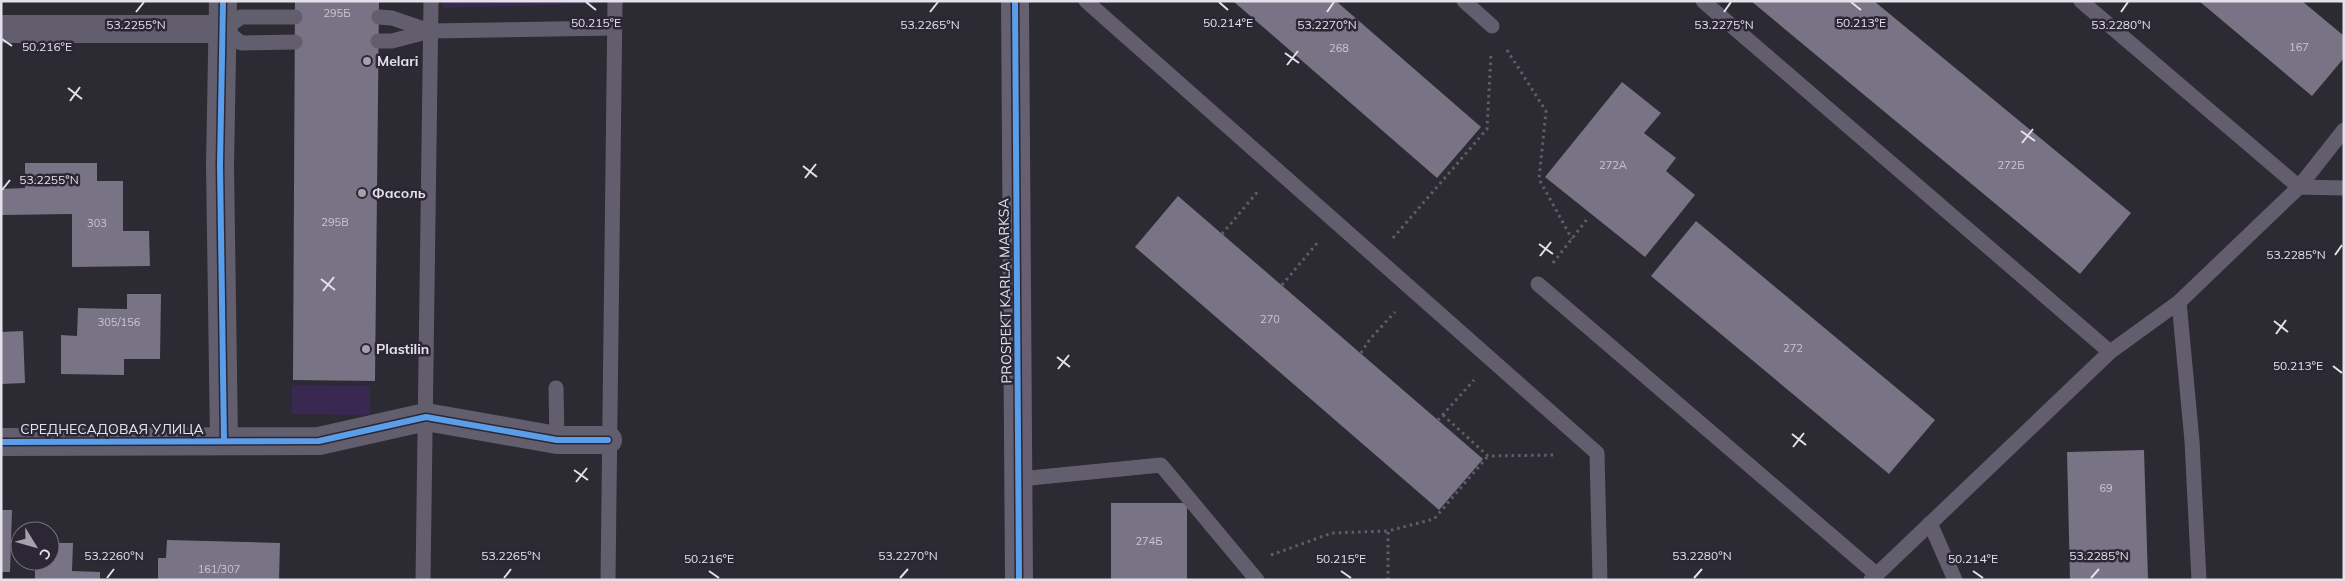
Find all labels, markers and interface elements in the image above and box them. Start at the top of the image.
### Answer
house number: 295Б [323,6,351,20]
text: 50.215°E [571,15,621,30]
text: 50.214°E [1203,15,1253,30]
text: 50.213°E [1836,15,1886,30]
text: 53.2255°N [106,17,166,32]
text: 53.2265°N [900,17,960,32]
text: 53.2270°N [1297,17,1357,32]
text: 53.2275°N [1694,17,1754,32]
text: 53.2280°N [2091,17,2151,32]
text: 50.216°E [22,39,72,54]
house number: 167 [2289,40,2309,54]
house number: 268 [1329,41,1349,55]
place label: Melari [377,52,418,70]
marker: Melari [361,55,373,67]
house number: 272А [1599,158,1627,172]
house number: 272Б [1997,158,2025,172]
text: 53.2255°N [19,172,79,187]
place label: Фасоль [372,184,426,202]
marker: Фасоль [356,187,368,199]
street label: PROSPEKT KARLA MARKSA [994,197,1016,384]
house number: 295B [321,215,349,229]
house number: 303 [87,216,107,230]
text: 53.2285°N [2266,247,2326,262]
house number: 270 [1260,312,1280,326]
house number: 305/156 [98,315,141,329]
place label: Plastilin [376,340,429,358]
house number: 272 [1783,341,1803,355]
marker: Plastilin [360,343,372,355]
text: 50.213°E [2273,358,2323,373]
street label: СРЕДНЕСАДОВАЯ УЛИЦА [20,420,205,438]
house number: 69 [2099,481,2113,495]
north arrow [10,521,60,571]
house number: 274Б [1135,534,1163,548]
text: С [35,545,55,563]
text: 53.2260°N [84,548,144,563]
text: 53.2265°N [481,548,541,563]
text: 53.2270°N [878,548,938,563]
text: 53.2280°N [1672,548,1732,563]
text: 53.2285°N [2069,548,2129,563]
text: 50.216°E [684,551,734,566]
text: 50.215°E [1316,551,1366,566]
text: 50.214°E [1948,551,1998,566]
house number: 161/307 [198,562,240,576]

